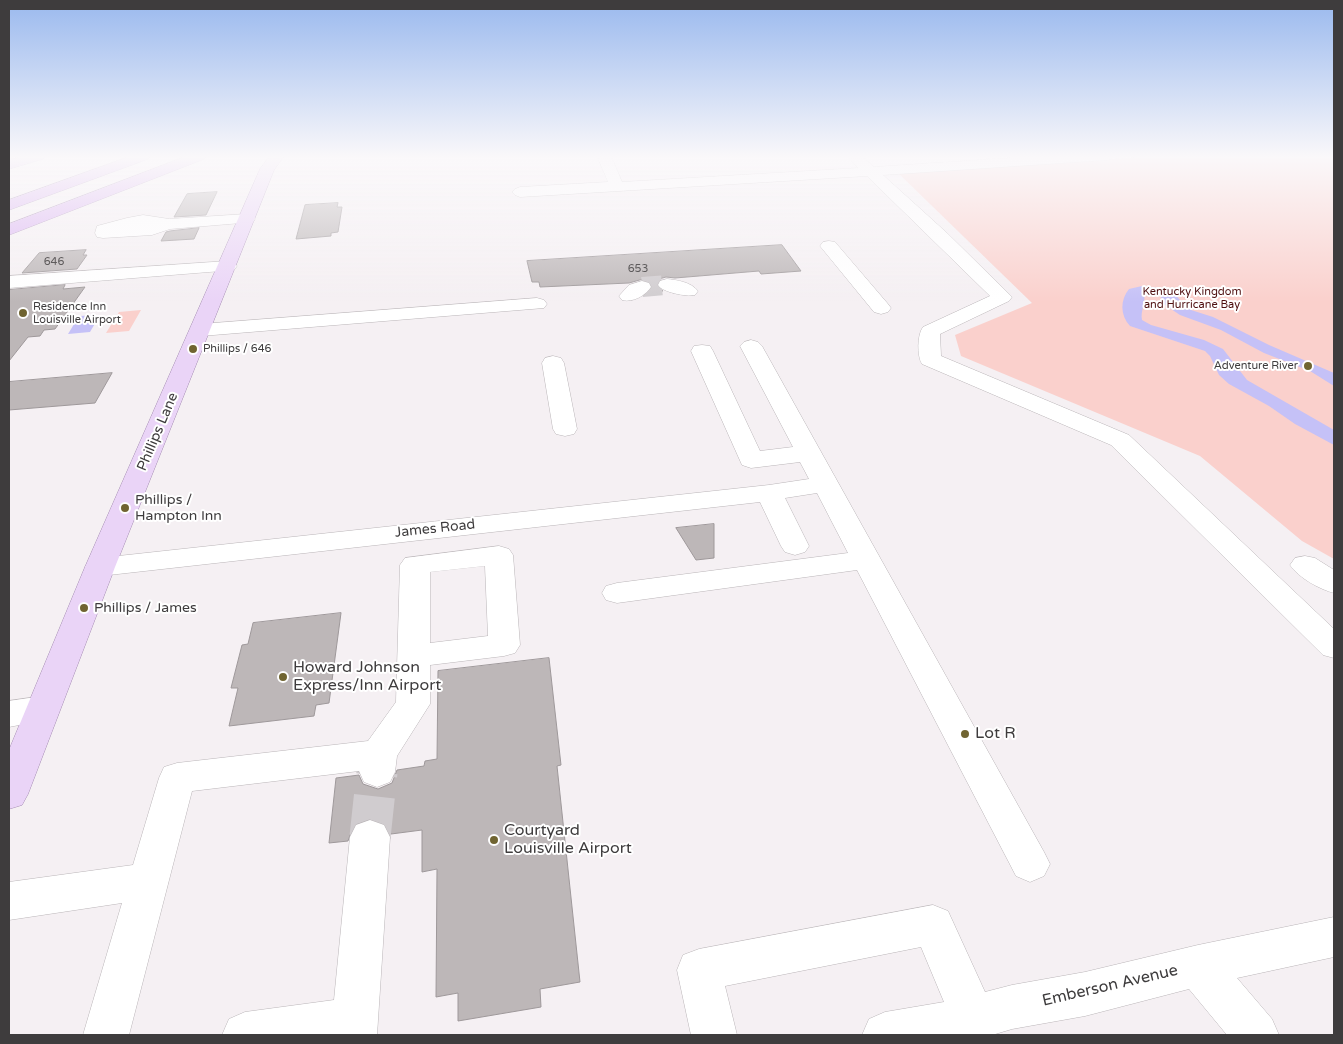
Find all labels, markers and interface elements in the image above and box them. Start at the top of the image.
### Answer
house number: 646 [44,255,64,269]
house number: 653 [628,262,648,276]
park label: Kentucky Kingdom and Hurricane Bay [1142,285,1242,311]
place label: Residence Inn Louisville Airport [33,300,121,326]
marker: Residence Inn Louisville Airport [17,307,29,319]
place label: Phillips / 646 [203,342,272,356]
marker: Phillips / 646 [187,343,199,355]
place label: Adventure River [1214,359,1298,373]
marker: Adventure River [1302,360,1314,372]
street label: Phillips Lane [134,390,182,474]
place label: Phillips / Hampton Inn [135,492,222,524]
marker: Phillips / Hampton Inn [119,502,131,514]
street label: James Road [394,516,476,542]
place label: Phillips / James [94,600,197,616]
marker: Phillips / James [78,602,90,614]
place label: Howard Johnson Express/Inn Airport [293,658,441,696]
marker: Howard Johnson Express/Inn Airport [277,671,289,683]
place label: Lot R [975,724,1016,744]
marker: Lot R [959,728,971,740]
place label: Courtyard Louisville Airport [504,821,632,859]
marker: Courtyard Louisville Airport [488,834,500,846]
street label: Emberson Avenue [1040,961,1180,1011]

